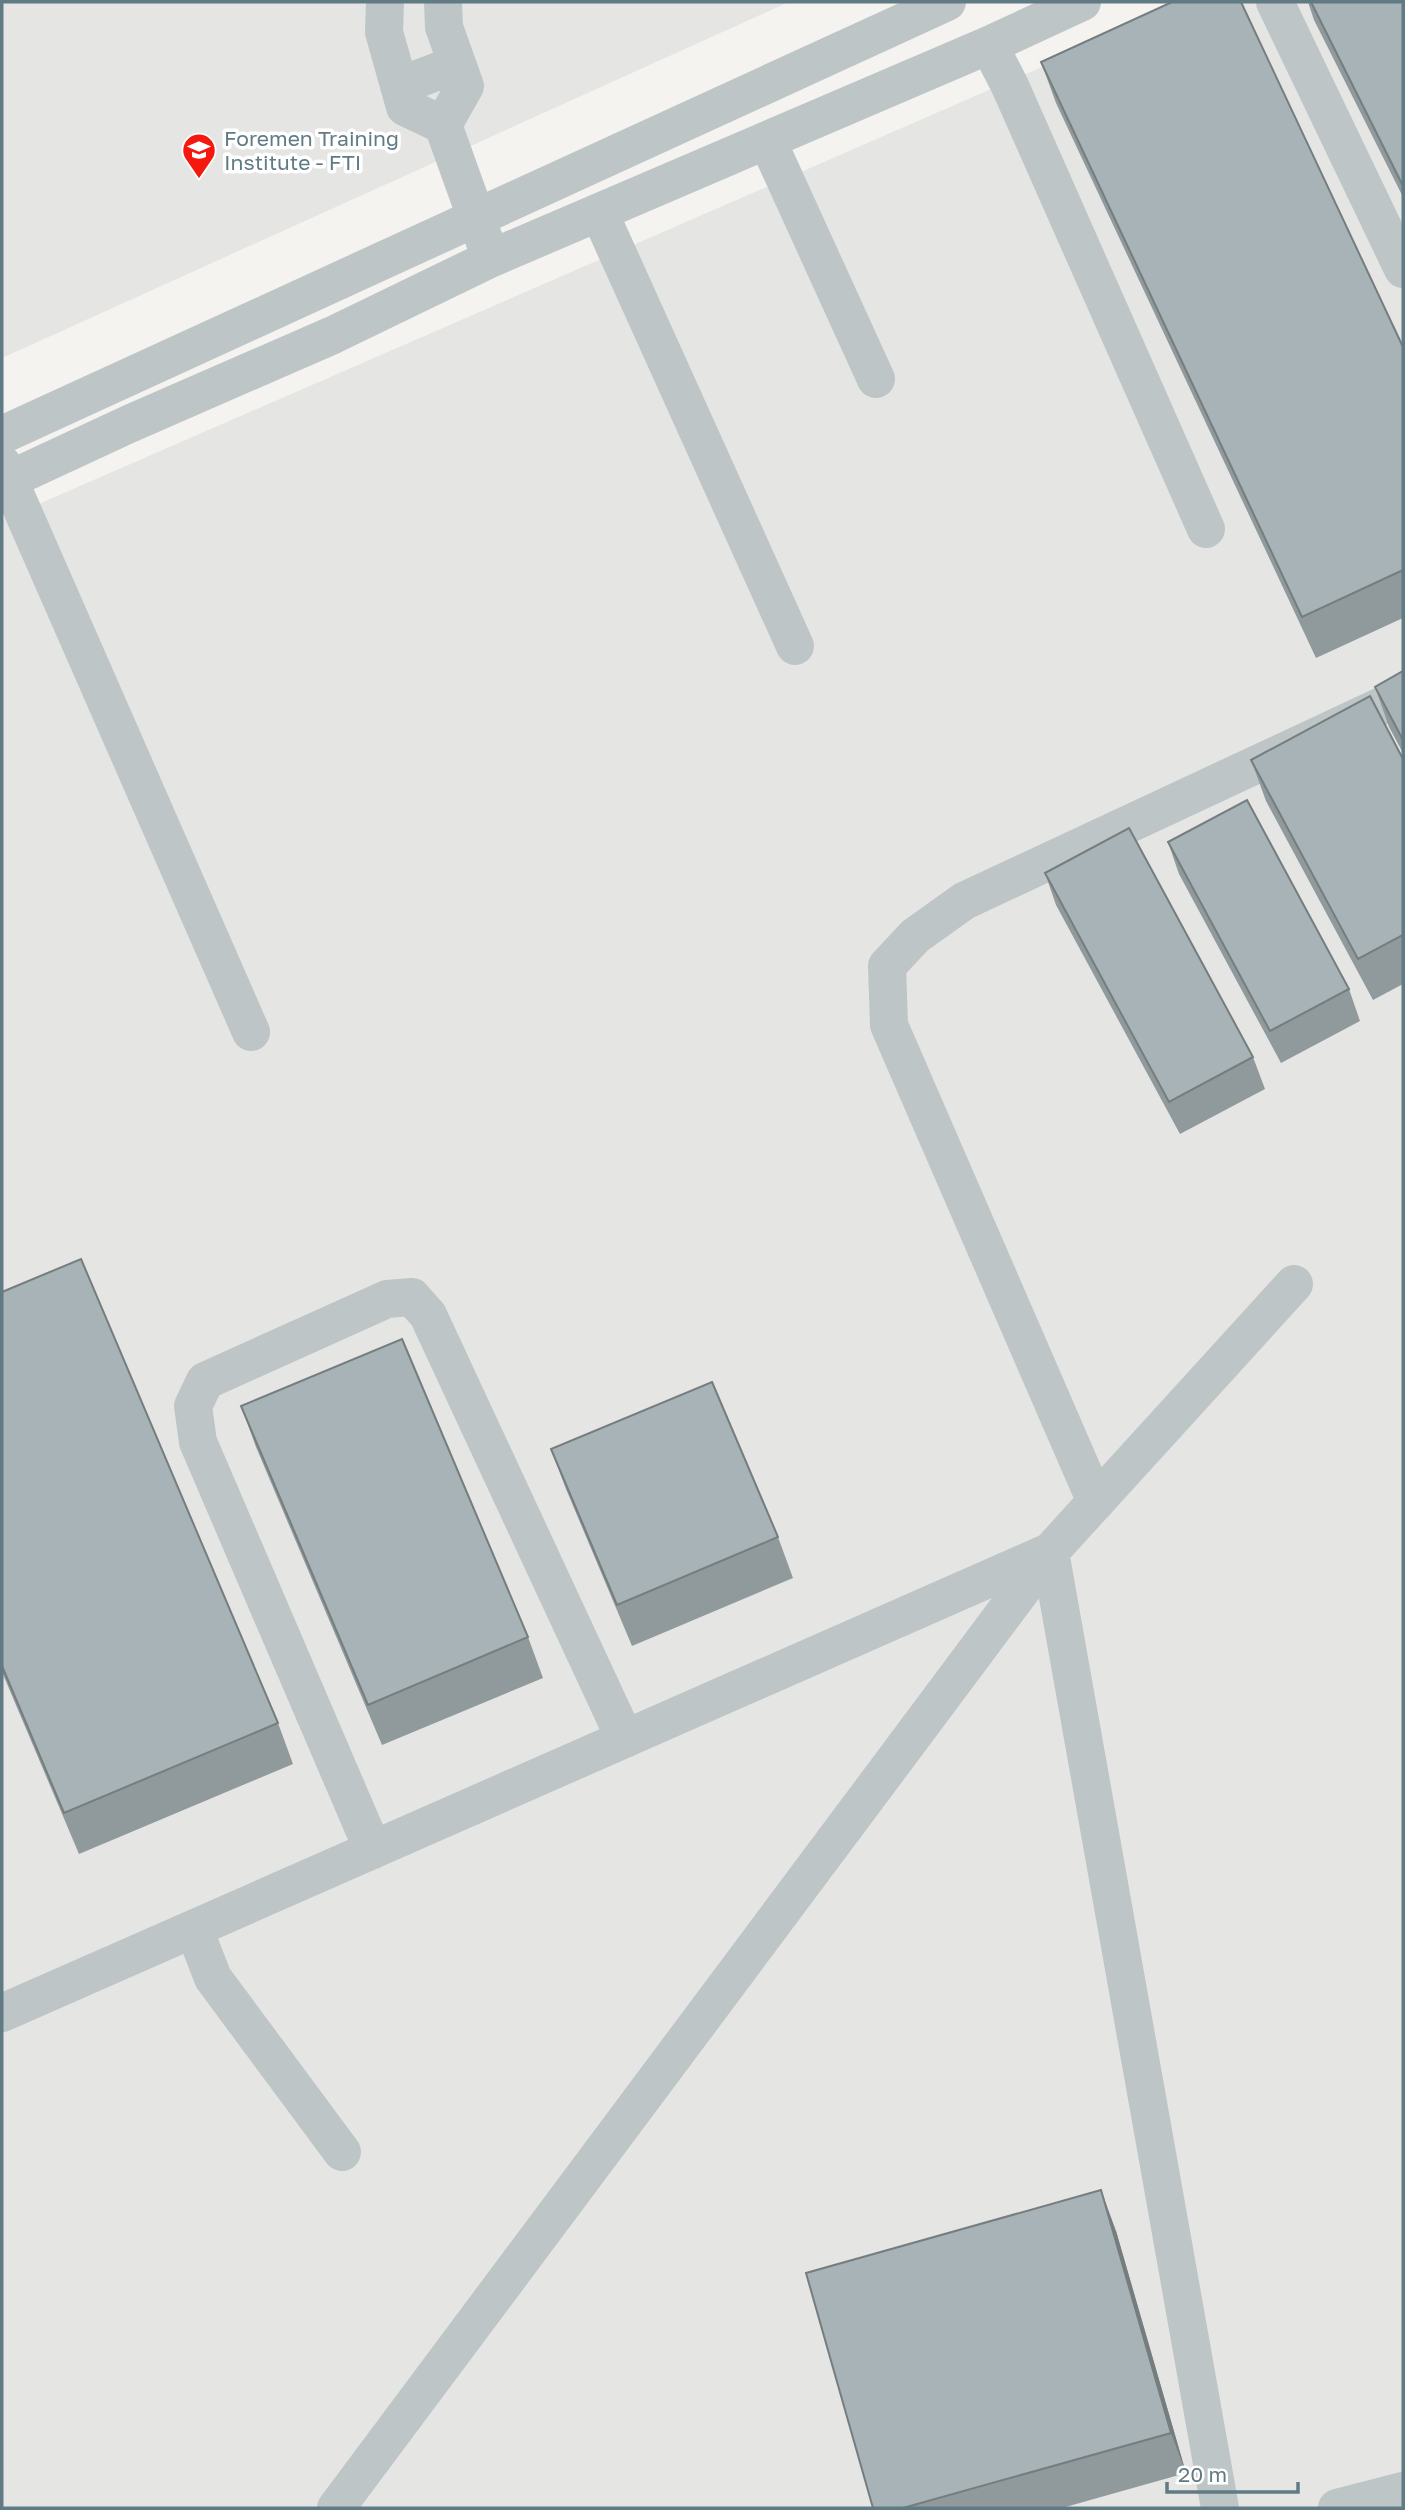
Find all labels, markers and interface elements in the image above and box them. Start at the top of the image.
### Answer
place label: Foremen Training Institute - FTI [224,125,399,175]
school or university icon: Foremen Training Institute - FTI [180,131,218,180]
scale bar [1167,2450,1298,2494]
text: 20 m [1178,2461,1227,2487]

